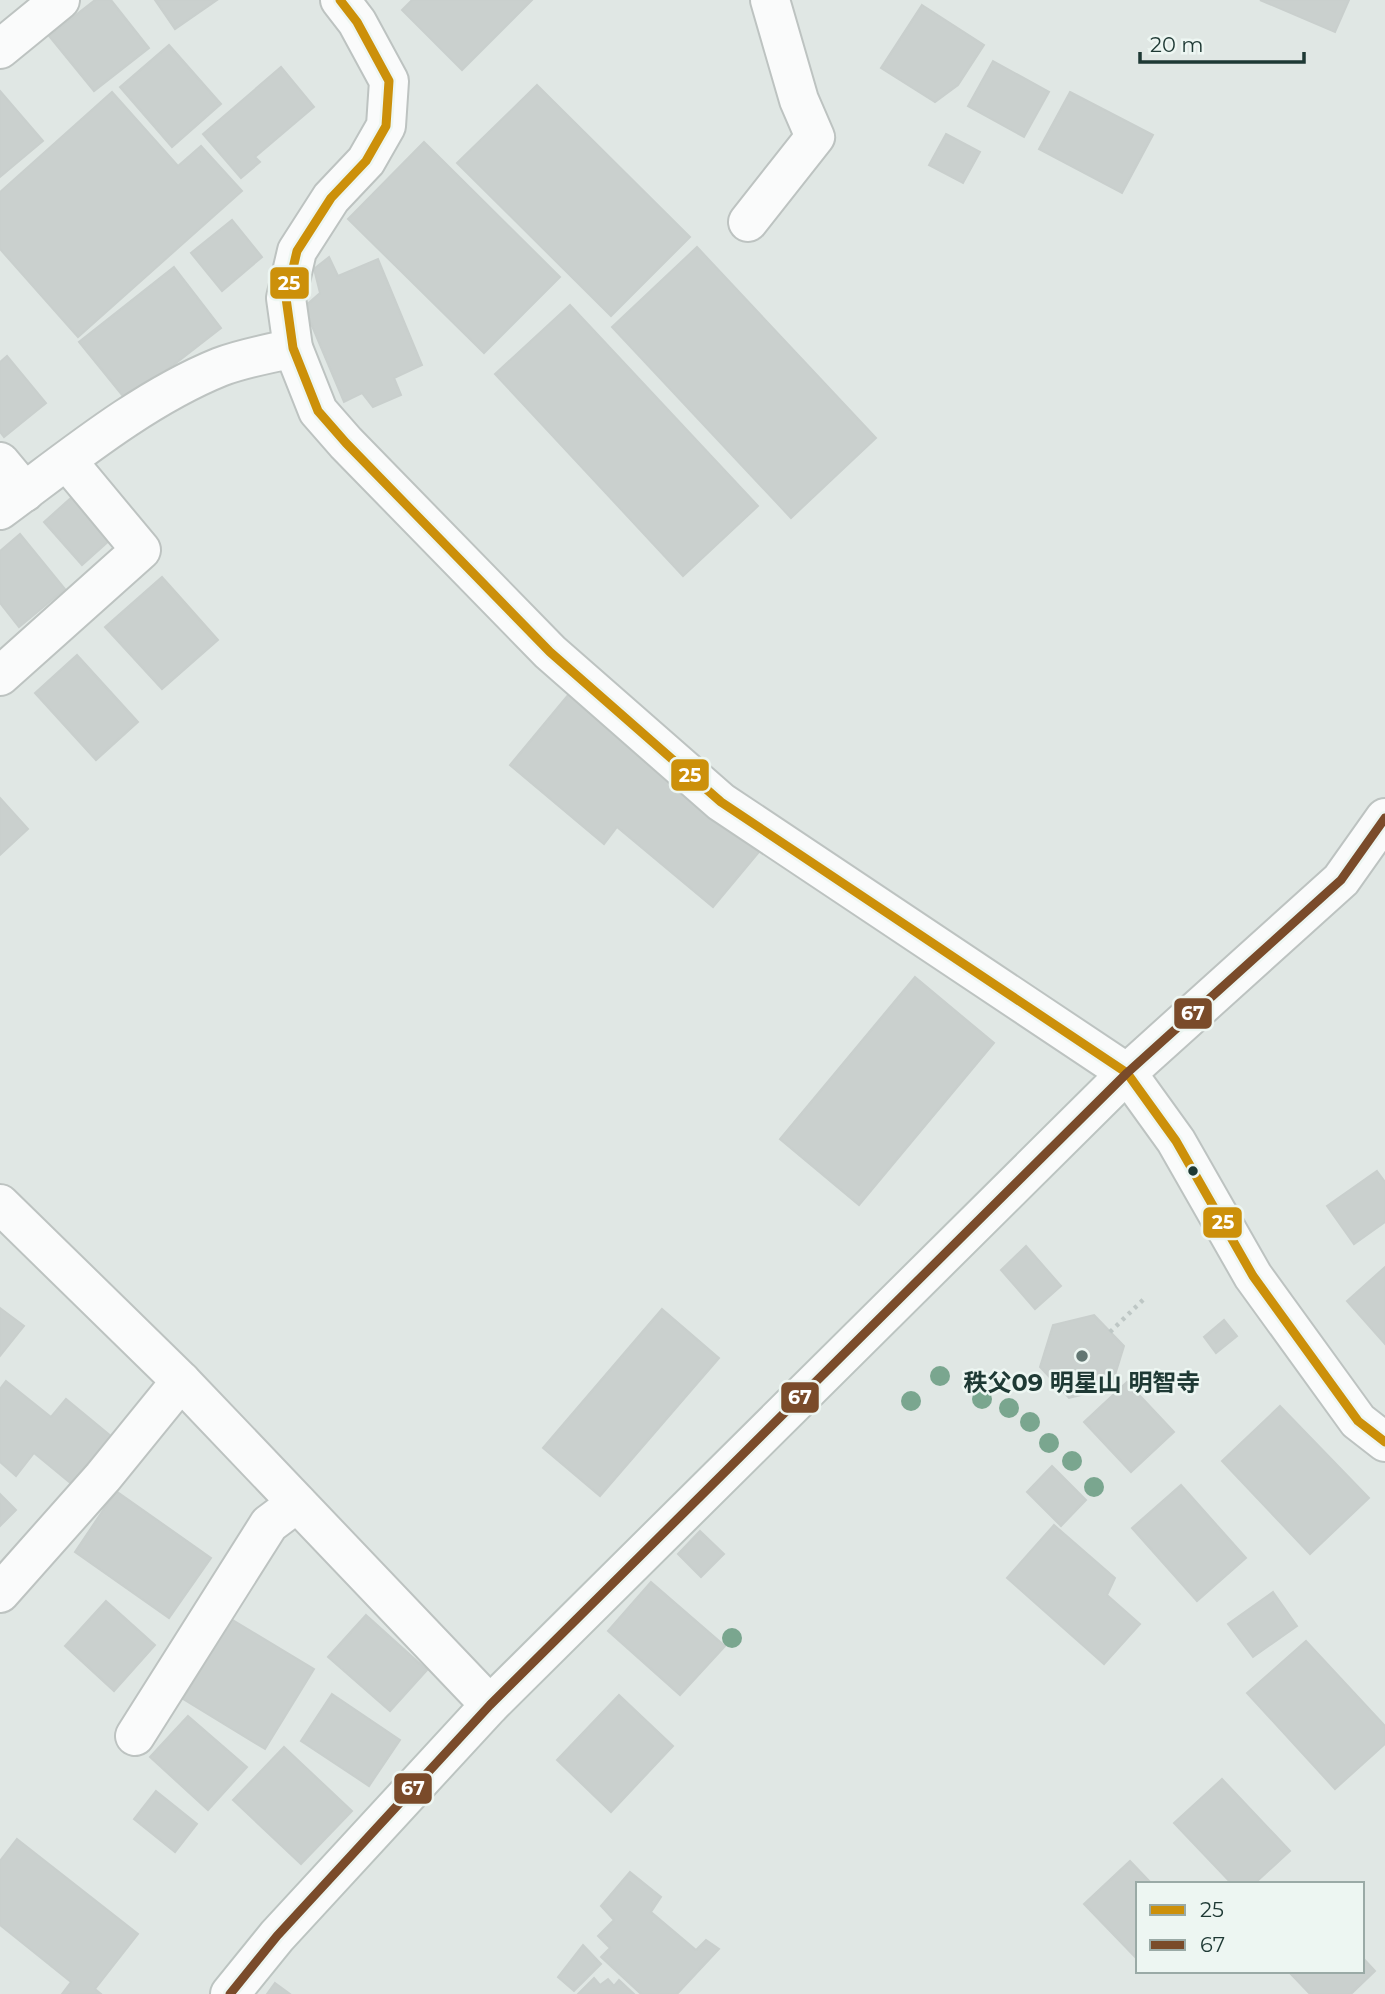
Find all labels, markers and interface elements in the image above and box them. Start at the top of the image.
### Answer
scale bar [1140,21,1304,65]
text: 20 m [1150,32,1204,57]
line badge: 25 [269,266,310,300]
text: 25 [278,272,300,295]
line badge: 25 [670,758,710,792]
text: 25 [679,764,701,787]
line badge: 67 [1173,997,1213,1030]
text: 67 [1181,1002,1205,1025]
unlabelled marker [1186,1164,1200,1178]
line badge: 25 [1202,1206,1243,1239]
text: 25 [1212,1211,1234,1234]
marker: 秩父09 明星山 明智寺 [1074,1348,1090,1364]
place label: 秩父09 明星山 明智寺 [963,1368,1201,1397]
line badge: 67 [780,1381,820,1414]
text: 67 [788,1386,812,1409]
line badge: 67 [393,1772,433,1805]
text: 67 [401,1777,425,1800]
legend [1136,1882,1364,1973]
text: 25 [1200,1897,1224,1922]
text: 67 [1200,1932,1225,1957]

